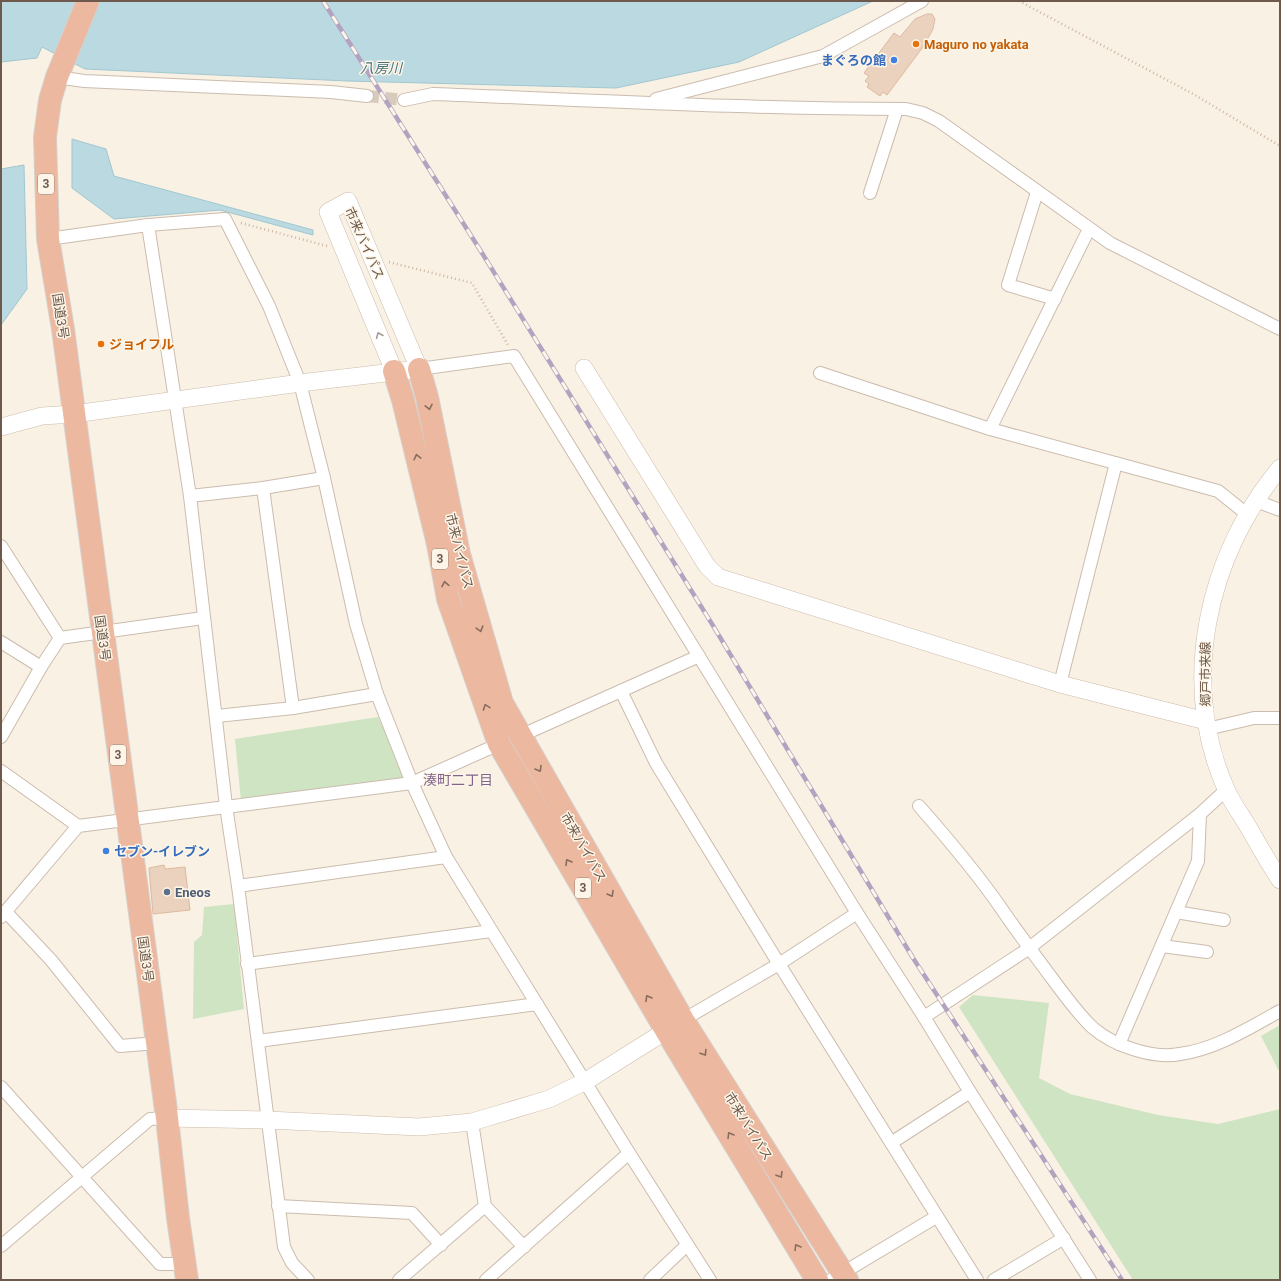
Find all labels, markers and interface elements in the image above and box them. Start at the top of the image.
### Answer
place label: Maguro no yakata [924,37,1029,52]
marker: Maguro no yakata [911,39,921,49]
place label: まぐろの館 [821,53,886,68]
marker: まぐろの館 [889,55,899,65]
water label: 八房川 [360,60,404,76]
road number: 3 [38,174,54,194]
street label: 市来バイパス [342,205,387,282]
street label: 国道3号 [49,292,72,340]
one-way arrow [376,331,384,339]
place label: ジョイフル [109,337,174,352]
marker: ジョイフル [96,339,106,349]
one-way arrow [424,404,432,410]
one-way arrow [413,454,421,460]
street label: 市来バイパス [443,512,476,591]
road number: 3 [432,549,448,569]
one-way arrow [441,581,450,587]
street label: 国道3号 [92,614,113,662]
one-way arrow [476,625,484,632]
street label: 郷戸市来線 [1198,641,1213,707]
one-way arrow [482,704,490,711]
road number: 3 [110,745,126,765]
one-way arrow [535,765,542,773]
district label: 湊町二丁目 [423,772,493,788]
street label: 市来バイパス [558,810,609,885]
place label: セブン-イレブン [114,844,210,859]
marker: セブン-イレブン [101,846,111,856]
one-way arrow [566,859,573,866]
road number: 3 [575,878,591,898]
place label: Eneos [175,885,211,900]
marker: Eneos [162,887,172,897]
one-way arrow [606,890,613,898]
street label: 国道3号 [135,935,156,983]
one-way arrow [645,995,652,1002]
one-way arrow [699,1049,706,1056]
street label: 市来バイパス [722,1089,776,1163]
one-way arrow [727,1132,734,1139]
one-way arrow [776,1171,783,1178]
one-way arrow [794,1244,802,1251]

